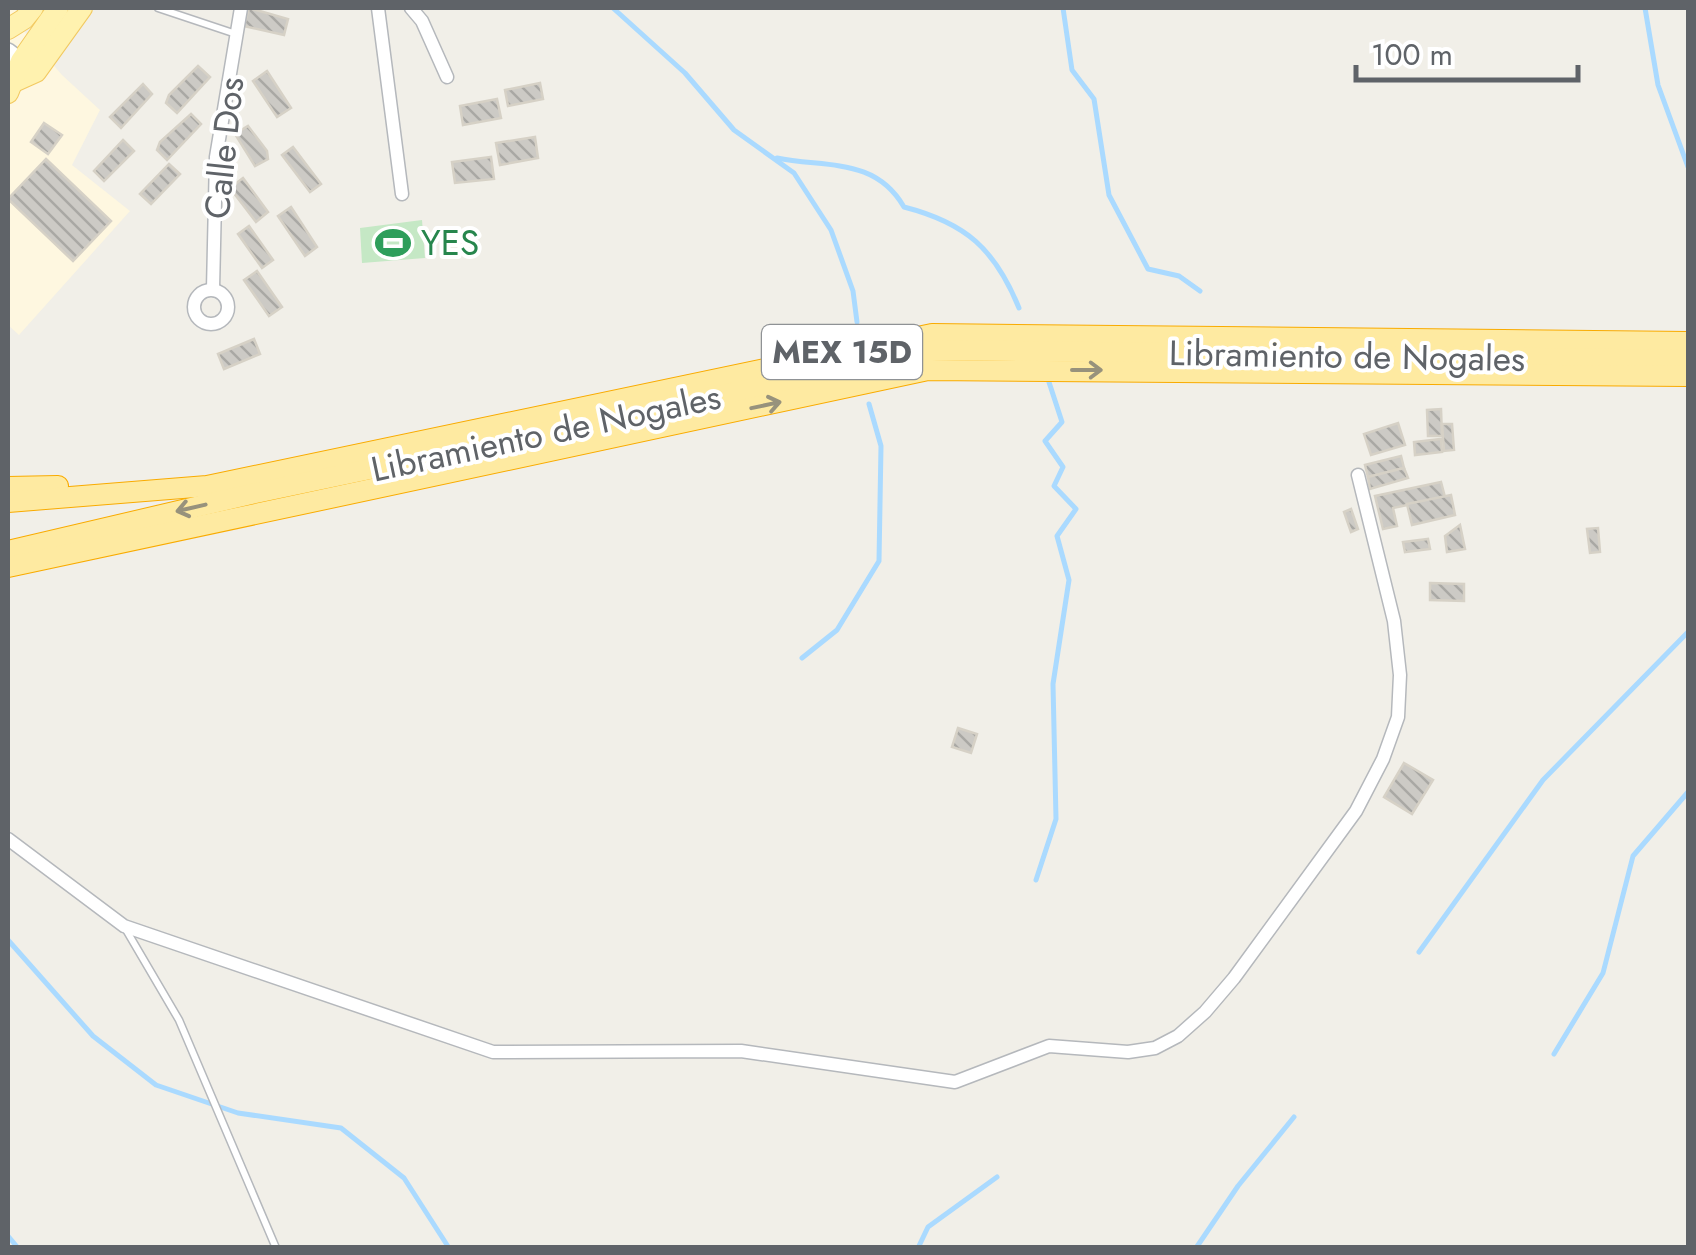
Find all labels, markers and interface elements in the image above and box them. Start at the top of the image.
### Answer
scale bar [1356,20,1578,82]
text: 100 m [1371,33,1453,76]
street label: Calle Dos [192,75,256,221]
place label: YES [421,218,479,268]
sports icon: YES [374,224,412,262]
road number: MEX 15D [762,325,922,379]
street label: Libramiento de Nogales [1169,328,1525,384]
one-way arrow [1070,361,1102,380]
street label: Libramiento de Nogales [367,372,725,494]
one-way arrow [749,395,781,413]
one-way arrow [176,500,208,518]

